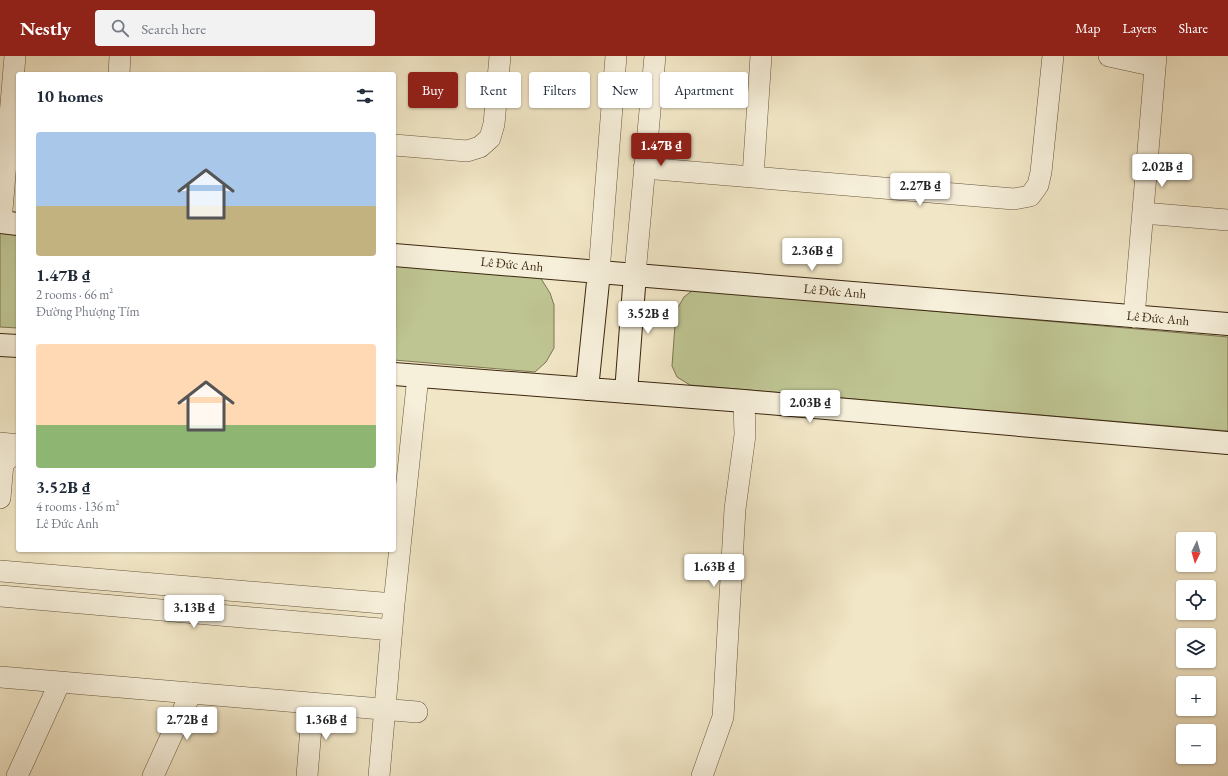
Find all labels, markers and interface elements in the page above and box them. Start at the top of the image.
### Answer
search box [95,10,375,46]
text: Nestly [20,16,71,41]
icon: search [109,17,131,39]
text: Search here [141,19,206,38]
text: Map [1075,19,1100,37]
text: Layers [1122,19,1157,37]
text: Share [1179,19,1208,37]
chip: Buy [408,72,458,108]
chip: Rent [466,72,521,108]
chip: Filters [529,72,590,108]
chip: New [598,72,652,108]
chip: Apartment [660,72,748,108]
text: 10 homes [36,85,103,107]
icon: filters [354,85,376,107]
pin: 1.47B ₫ [624,133,698,167]
text: 1.47B ₫ [640,137,682,154]
pin: 2.02B ₫ [1125,154,1199,188]
icon: home [170,158,242,230]
text: 2.02B ₫ [1141,158,1183,175]
pin: 2.27B ₫ [883,173,957,207]
text: 2.27B ₫ [899,177,941,194]
pin: 2.36B ₫ [775,238,849,272]
text: 2.36B ₫ [791,242,833,259]
street label: Lê Đức Anh [480,253,544,275]
text: 1.47B ₫ [36,264,90,286]
street label: Lê Đức Anh [803,280,867,302]
text: 2 rooms · 66 m² [36,286,113,303]
pin: 3.52B ₫ [611,301,685,335]
text: Đường Phượng Tím [36,303,140,320]
text: 3.52B ₫ [627,305,669,322]
street label: Lê Đức Anh [1126,307,1190,329]
icon: home [170,370,242,442]
pin: 2.03B ₫ [773,390,847,424]
text: 2.03B ₫ [789,394,831,411]
text: 3.52B ₫ [36,476,90,498]
text: 4 rooms · 136 m² [36,498,120,515]
text: Lê Đức Anh [36,515,99,532]
north arrow [1176,532,1216,572]
map controls [1176,532,1216,764]
pin: 1.63B ₫ [677,554,751,588]
text: 1.63B ₫ [693,558,735,575]
button: locate [1176,580,1216,620]
pin: 3.13B ₫ [157,595,231,629]
text: 3.13B ₫ [173,599,215,616]
button: layers [1176,628,1216,668]
button: + [1176,676,1216,716]
pin: 2.72B ₫ [150,707,224,741]
pin: 1.36B ₫ [289,707,363,741]
text: 2.72B ₫ [166,711,208,728]
text: 1.36B ₫ [305,711,347,728]
button: − [1176,724,1216,764]

